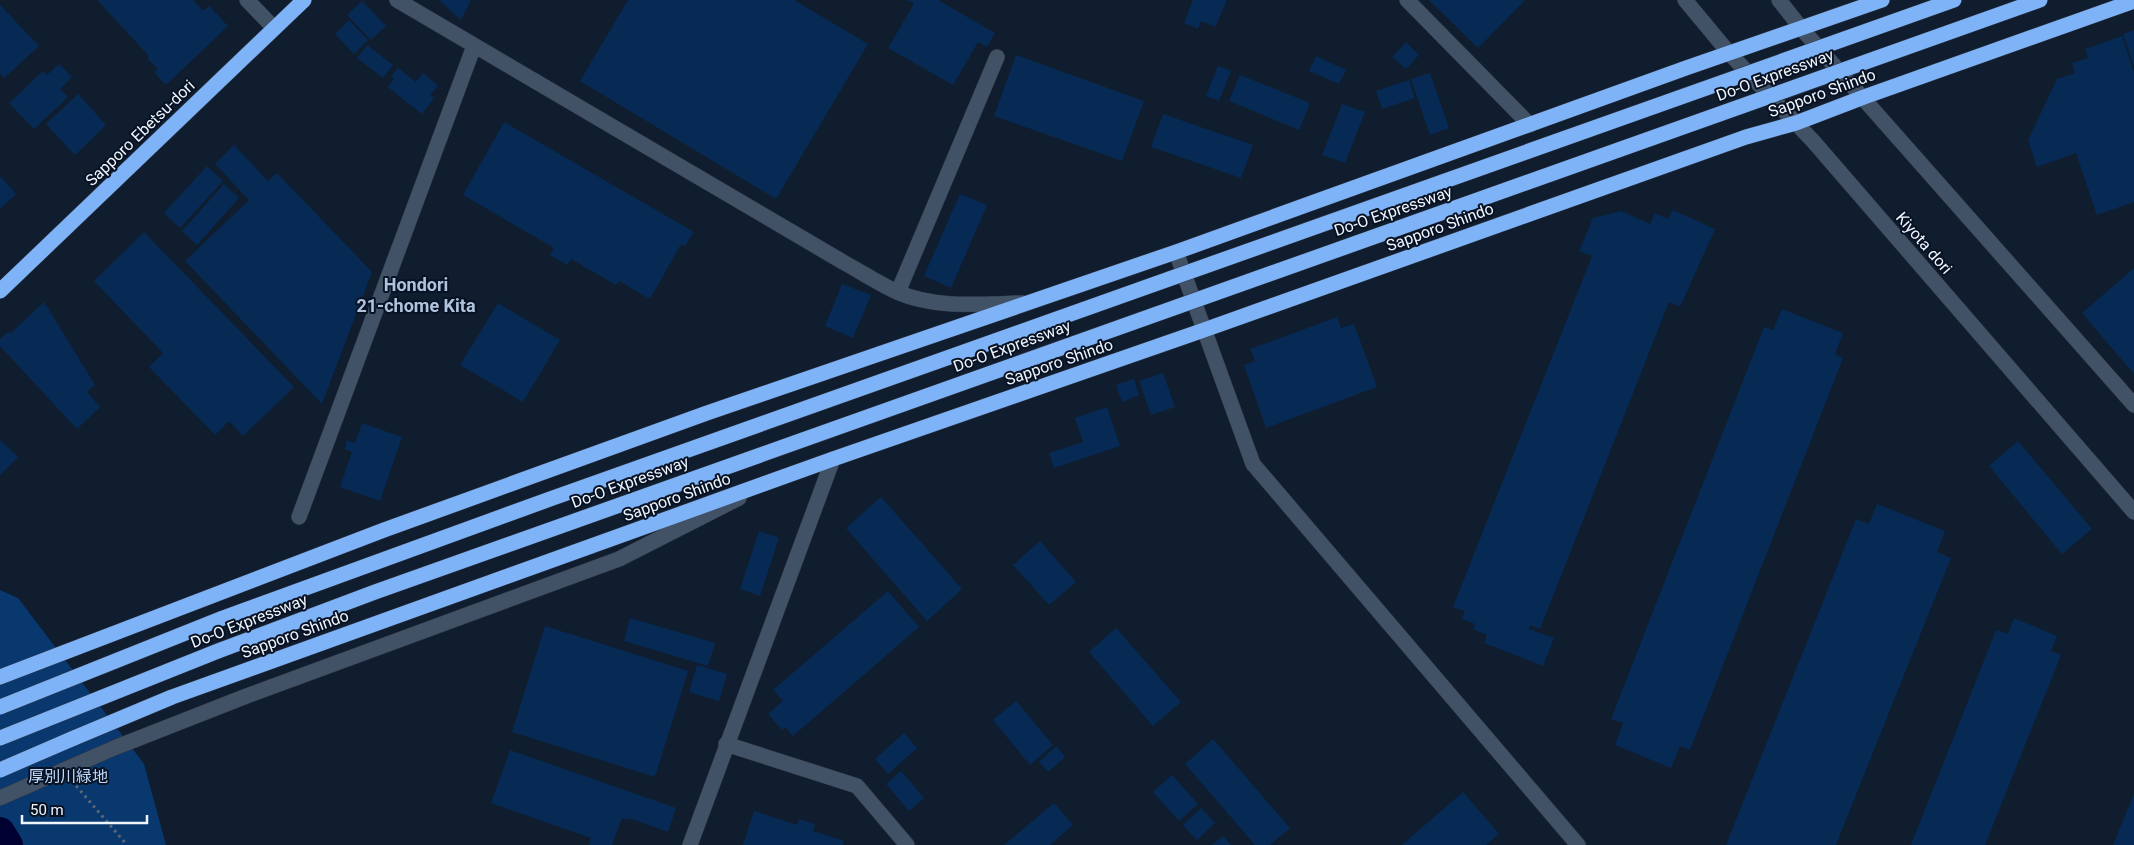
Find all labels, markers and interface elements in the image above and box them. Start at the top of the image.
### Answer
street label: Do-O Expressway [1714,45,1837,105]
street label: Sapporo Shindo [1766,65,1878,121]
street label: Sapporo Ebetsu-dori [81,76,199,190]
street label: Do-O Expressway [1332,182,1455,240]
street label: Sapporo Shindo [1384,199,1496,255]
street label: Kiyota dori [1892,208,1956,278]
district label: Hondori 21-chome Kita [356,274,476,316]
street label: Do-O Expressway [951,316,1074,376]
street label: Sapporo Shindo [1003,335,1115,389]
street label: Do-O Expressway [569,452,692,512]
street label: Sapporo Shindo [621,469,733,525]
street label: Do-O Expressway [188,590,310,652]
street label: Sapporo Shindo [239,606,351,662]
park label: 厚別川緑地 [28,767,108,786]
scale bar [22,792,148,824]
text: 50 m [30,801,64,819]

